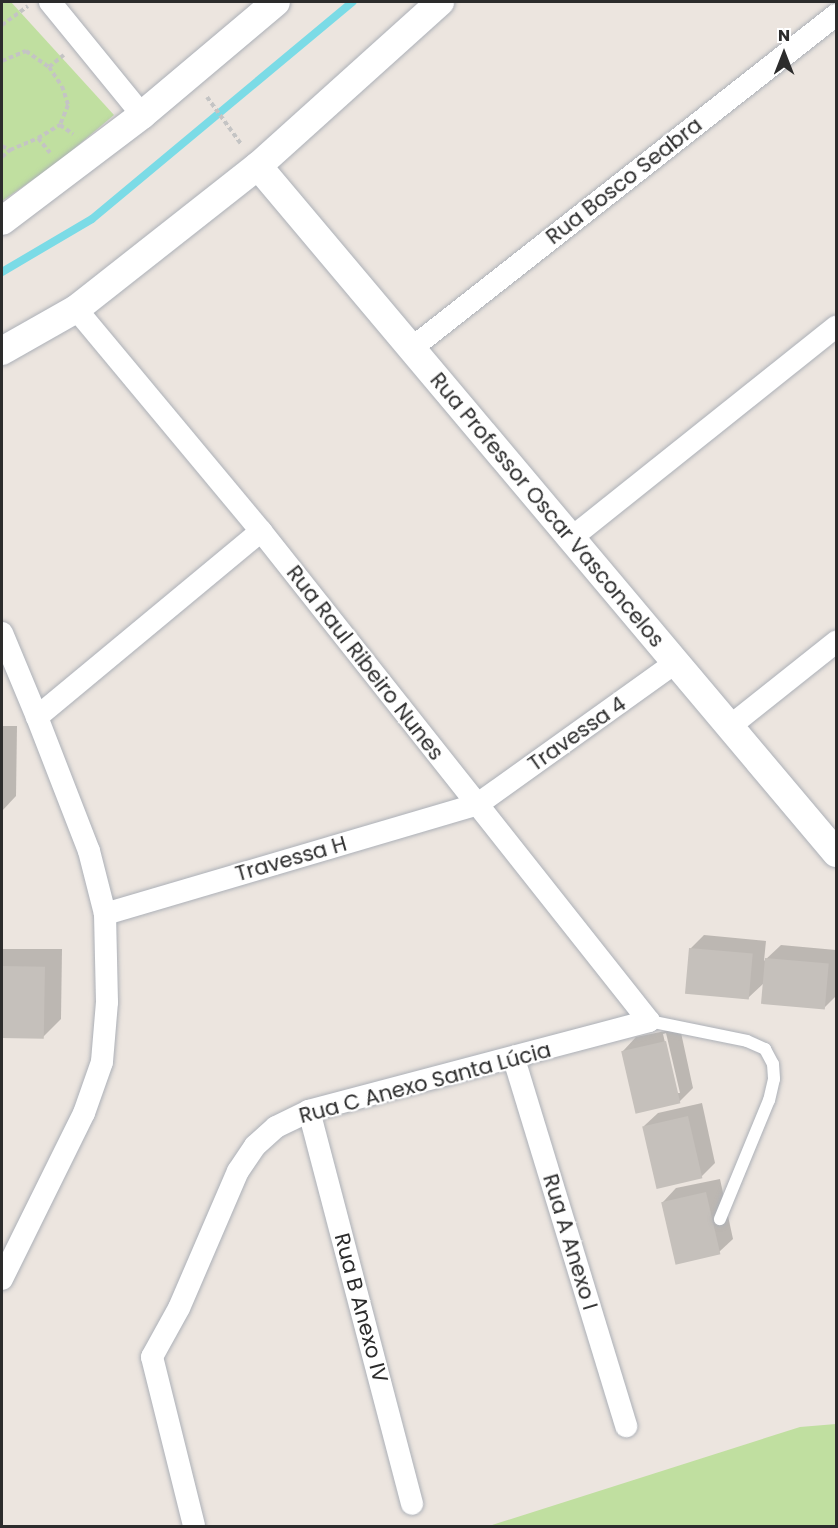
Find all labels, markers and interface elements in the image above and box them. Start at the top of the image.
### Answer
north arrow [754,24,814,84]
text: N [778,24,790,47]
street label: Rua Bosco Seabra [541,112,707,250]
street label: Rua Professor Oscar Vasconcelos [425,368,669,652]
street label: Rua Raul Ribeiro Nunes [281,561,449,765]
street label: Travessa 4 [523,691,631,777]
street label: Travessa H [233,831,349,887]
street label: Rua C Anexo Santa Lúcia [296,1037,554,1129]
street label: Rua A Anexo I [537,1171,603,1313]
street label: Rua B Anexo IV [329,1231,393,1385]

